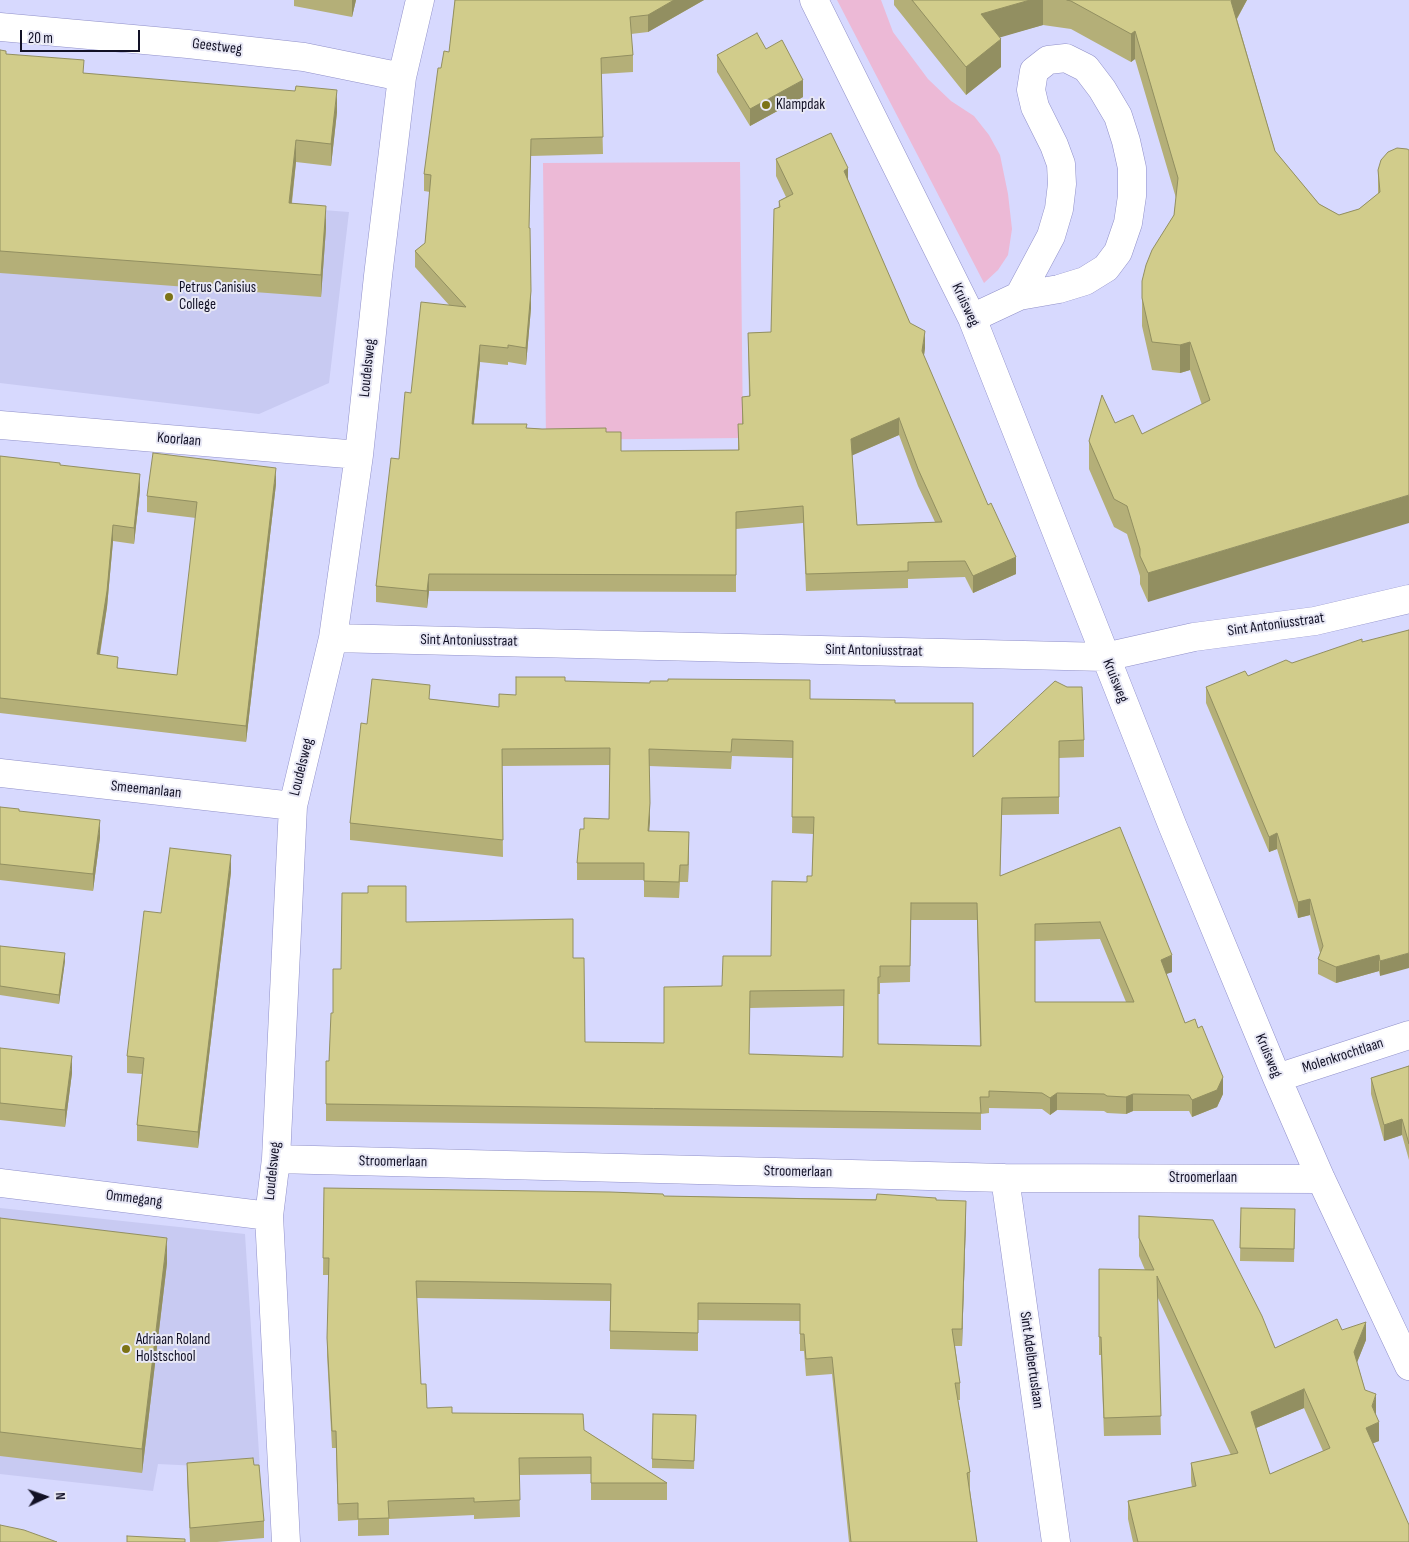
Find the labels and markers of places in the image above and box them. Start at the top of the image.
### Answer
place label: Klampdak [776,96,825,114]
marker: Klampdak [760,99,772,111]
place label: Petrus Canisius College [179,279,256,314]
marker: Petrus Canisius College [163,291,175,303]
place label: Adriaan Roland Holstschool [136,1331,210,1366]
marker: Adriaan Roland Holstschool [120,1343,132,1355]

